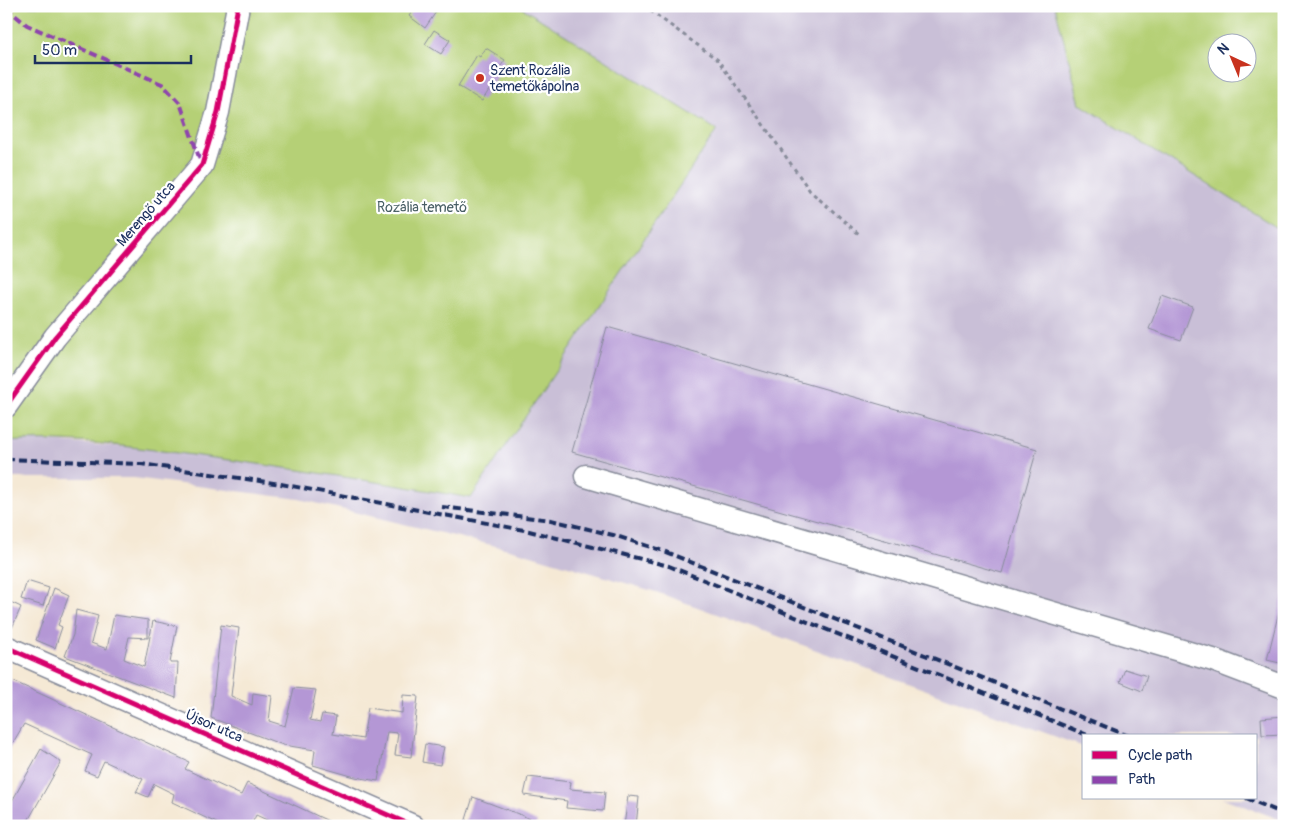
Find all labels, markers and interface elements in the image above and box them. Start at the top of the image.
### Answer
scale bar [35,32,191,64]
north arrow [1208,32,1258,82]
text: N [1214,40,1233,58]
text: 50 m [42,41,77,60]
place label: Szent Rozália temetőkápolna [489,62,579,95]
marker: Szent Rozália temetőkápolna [474,72,486,84]
street label: Merengő utca [113,178,179,250]
park label: Rozália temető [377,199,467,216]
street label: Újsor utca [183,706,245,746]
legend [1082,734,1258,800]
text: Cycle path [1128,746,1192,765]
text: Path [1128,770,1155,789]

